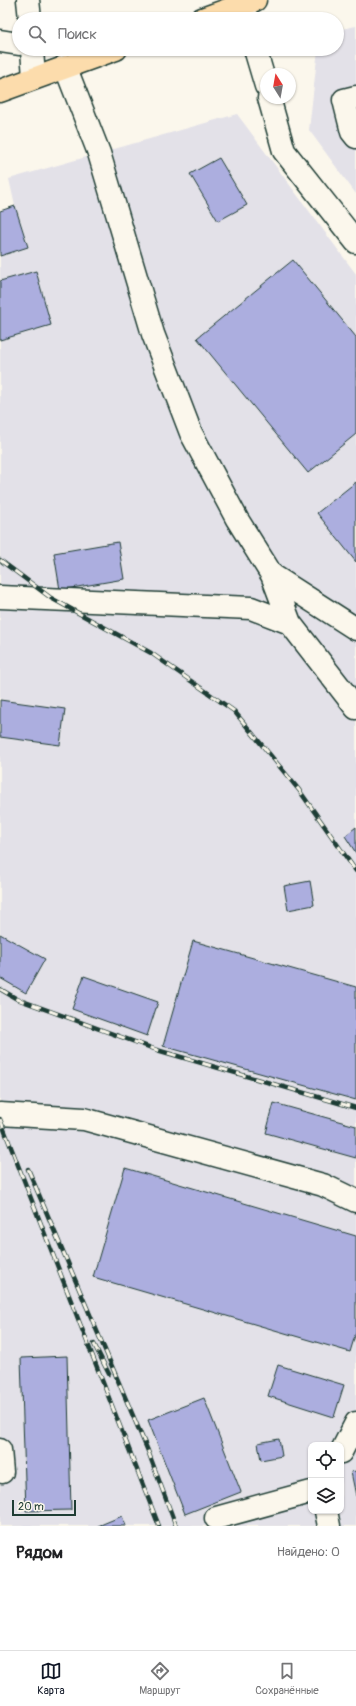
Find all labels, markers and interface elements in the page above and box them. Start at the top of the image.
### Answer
search box [12,12,344,56]
icon: search [26,23,48,45]
text: Поиск [58,25,97,44]
north arrow [260,68,296,104]
map controls [308,1442,344,1514]
button: locate [308,1442,344,1478]
button: layers [308,1478,344,1514]
scale bar [12,1498,76,1517]
text: 20 m [18,1500,44,1513]
text: Рядом [16,1542,63,1563]
text: Найдено: 0 [277,1544,340,1560]
tab: Карта [37,1660,65,1697]
tab: Маршрут [139,1660,181,1697]
tab: Сохранённые [255,1660,319,1697]

